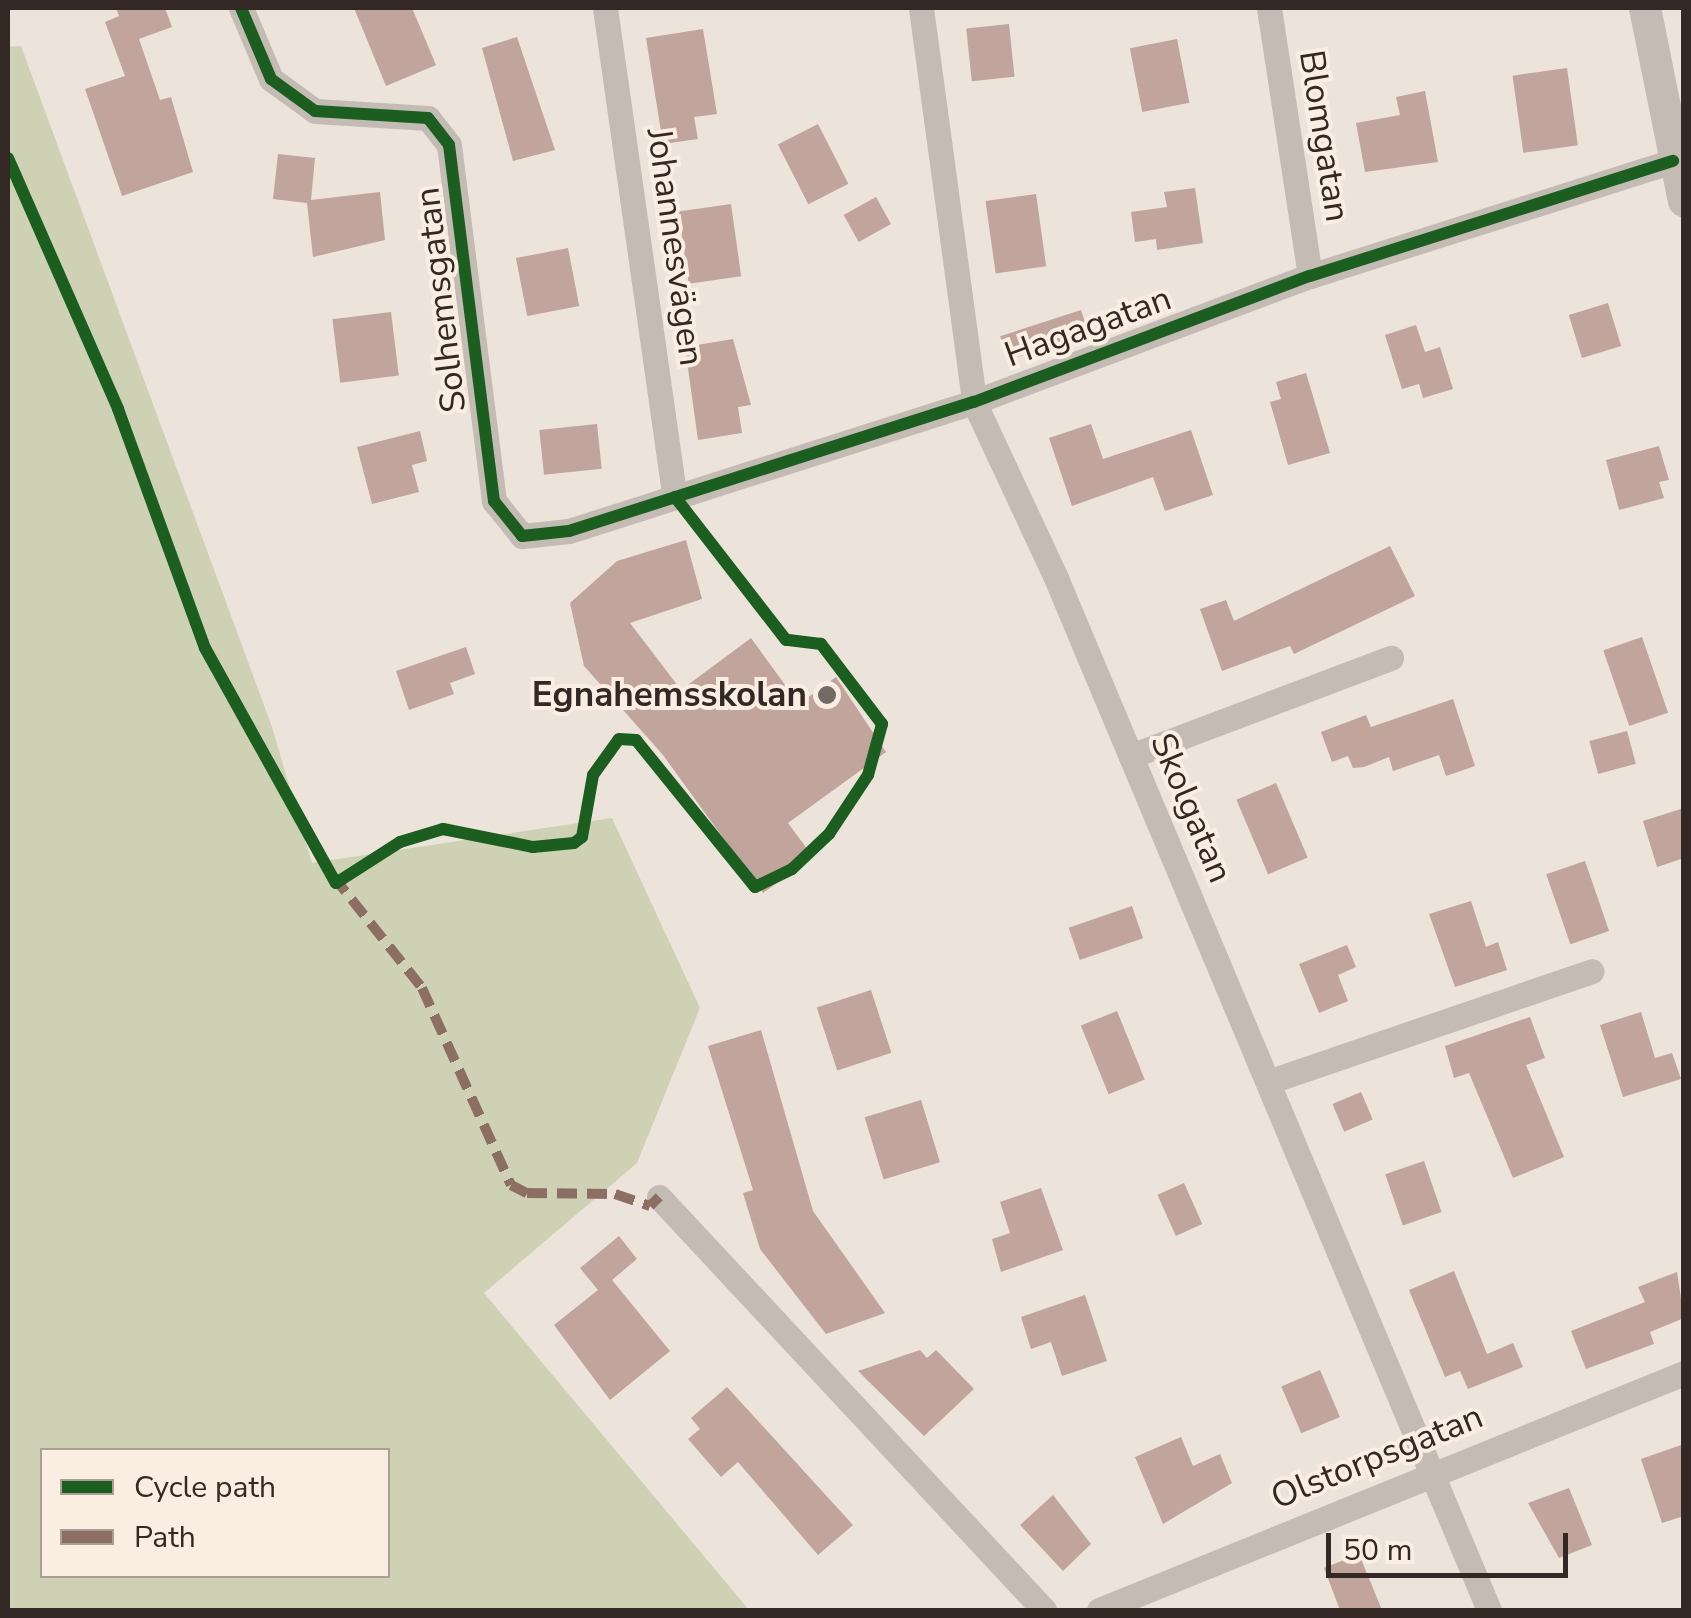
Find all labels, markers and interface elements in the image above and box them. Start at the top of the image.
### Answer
street label: Blomgatan [1290,47,1358,225]
street label: Johannesvägen [638,126,712,368]
street label: Solhemsgatan [406,185,476,415]
street label: Hagagatan [999,278,1177,376]
place label: Egnahemsskolan [532,674,807,716]
marker: Egnahemsskolan [816,684,838,706]
street label: Skolgatan [1141,727,1241,889]
street label: Olstorpsgatan [1265,1395,1489,1519]
legend [40,1448,390,1578]
text: Cycle path [134,1467,276,1508]
scale bar [1331,1513,1574,1575]
text: Path [134,1517,196,1558]
text: 50 m [1343,1530,1412,1571]

